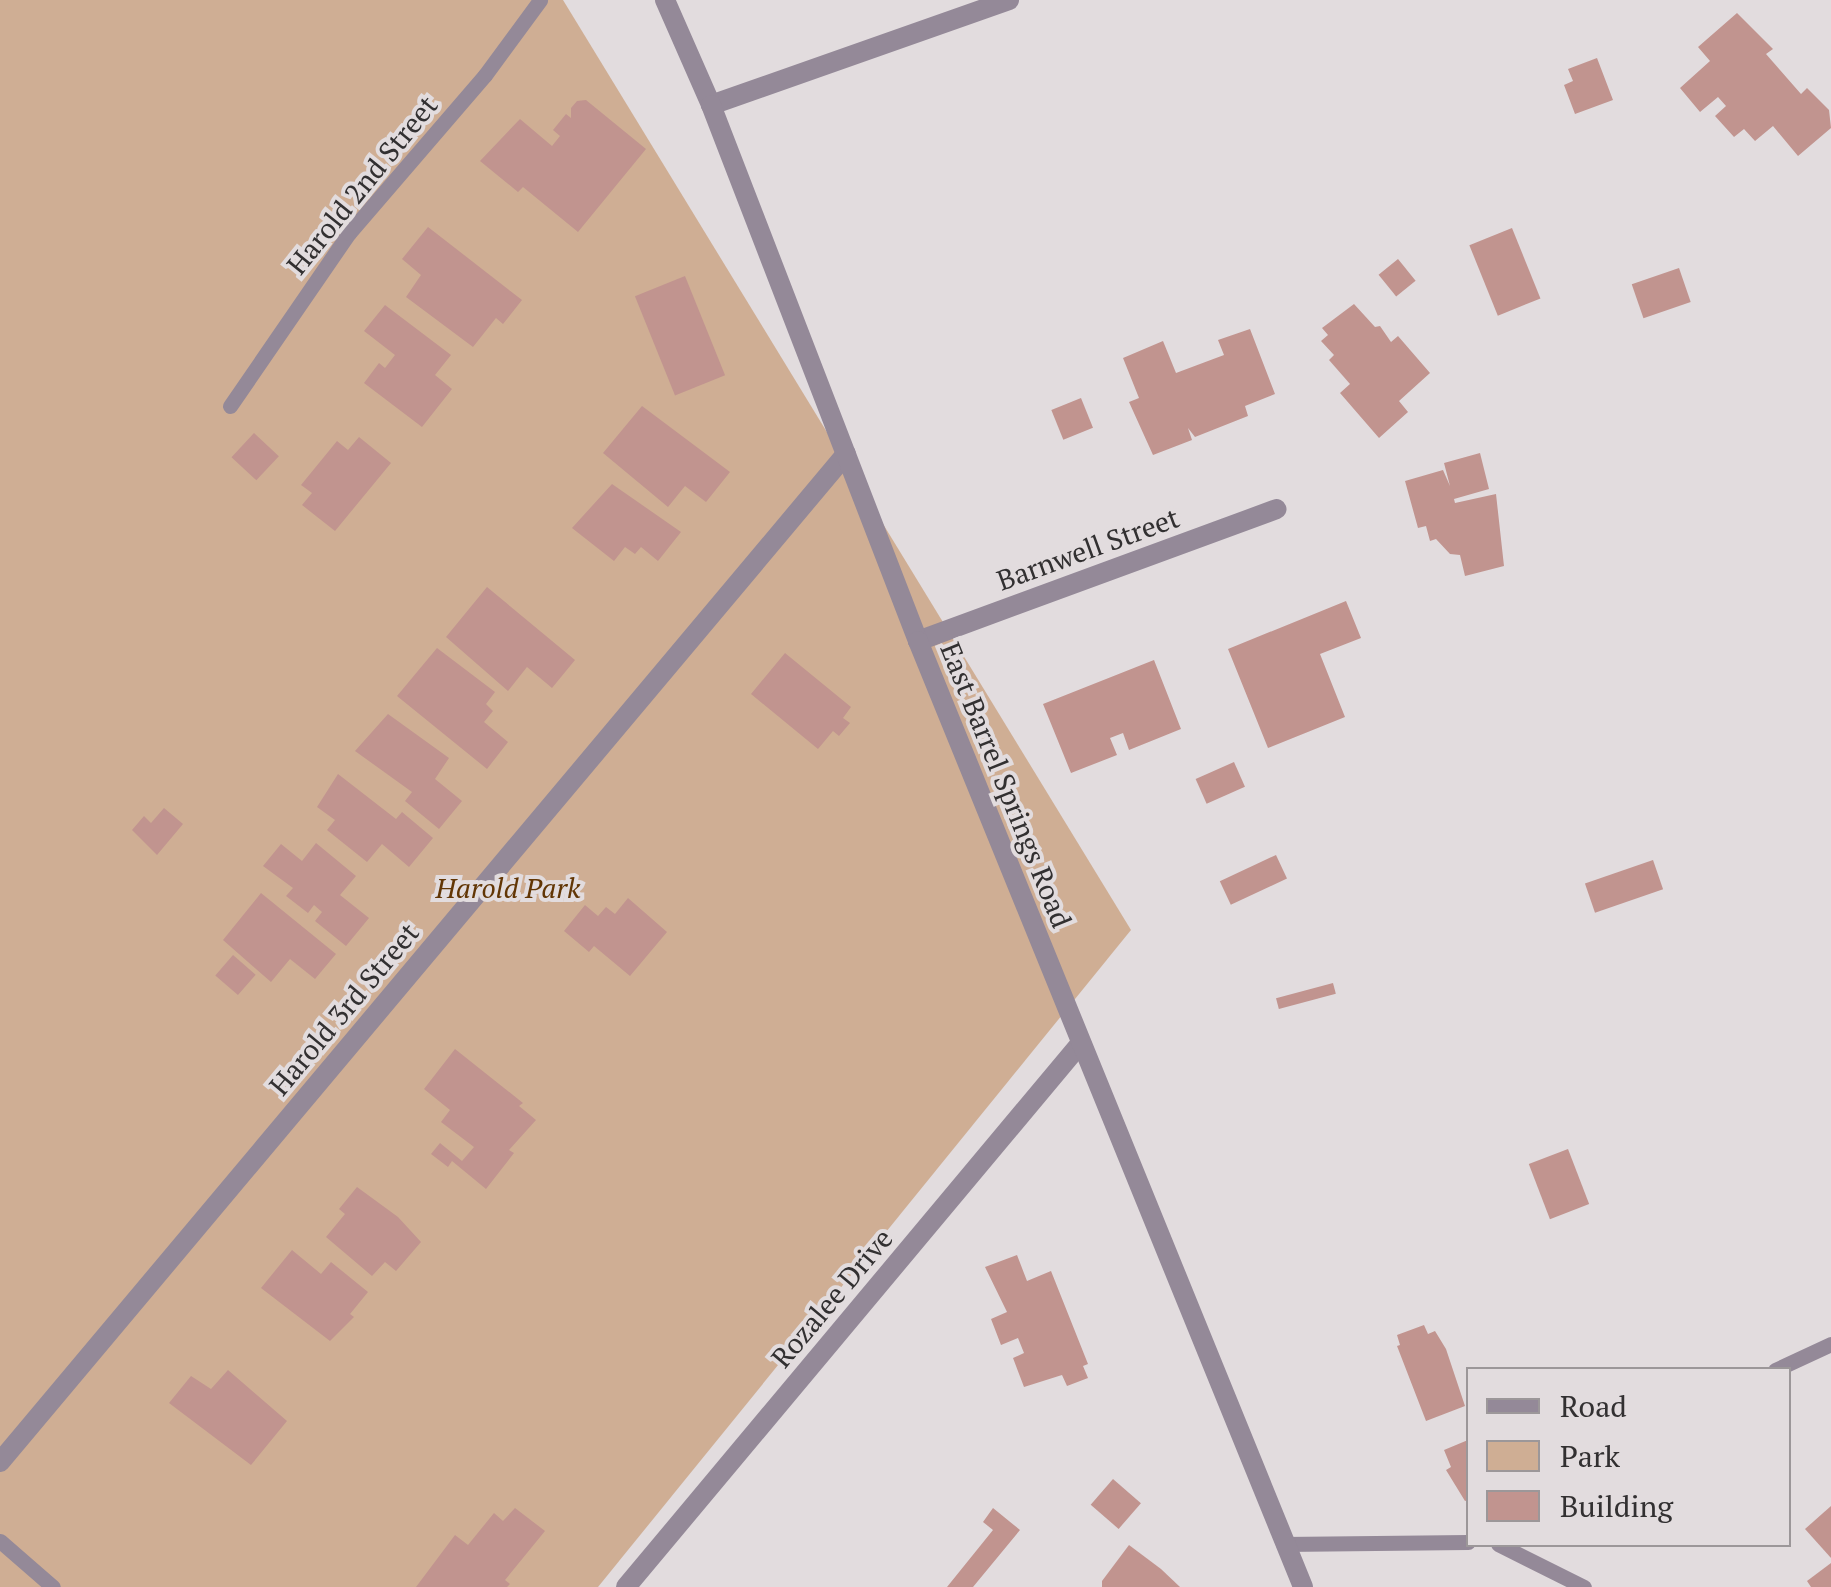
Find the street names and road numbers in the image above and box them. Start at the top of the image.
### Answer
street label: Harold 2nd Street [280,89,444,281]
street label: Barnwell Street [992,501,1184,597]
street label: East Barrel Springs Road [933,637,1079,933]
street label: Harold 3rd Street [262,916,426,1102]
street label: Rozalee Drive [764,1222,900,1374]

